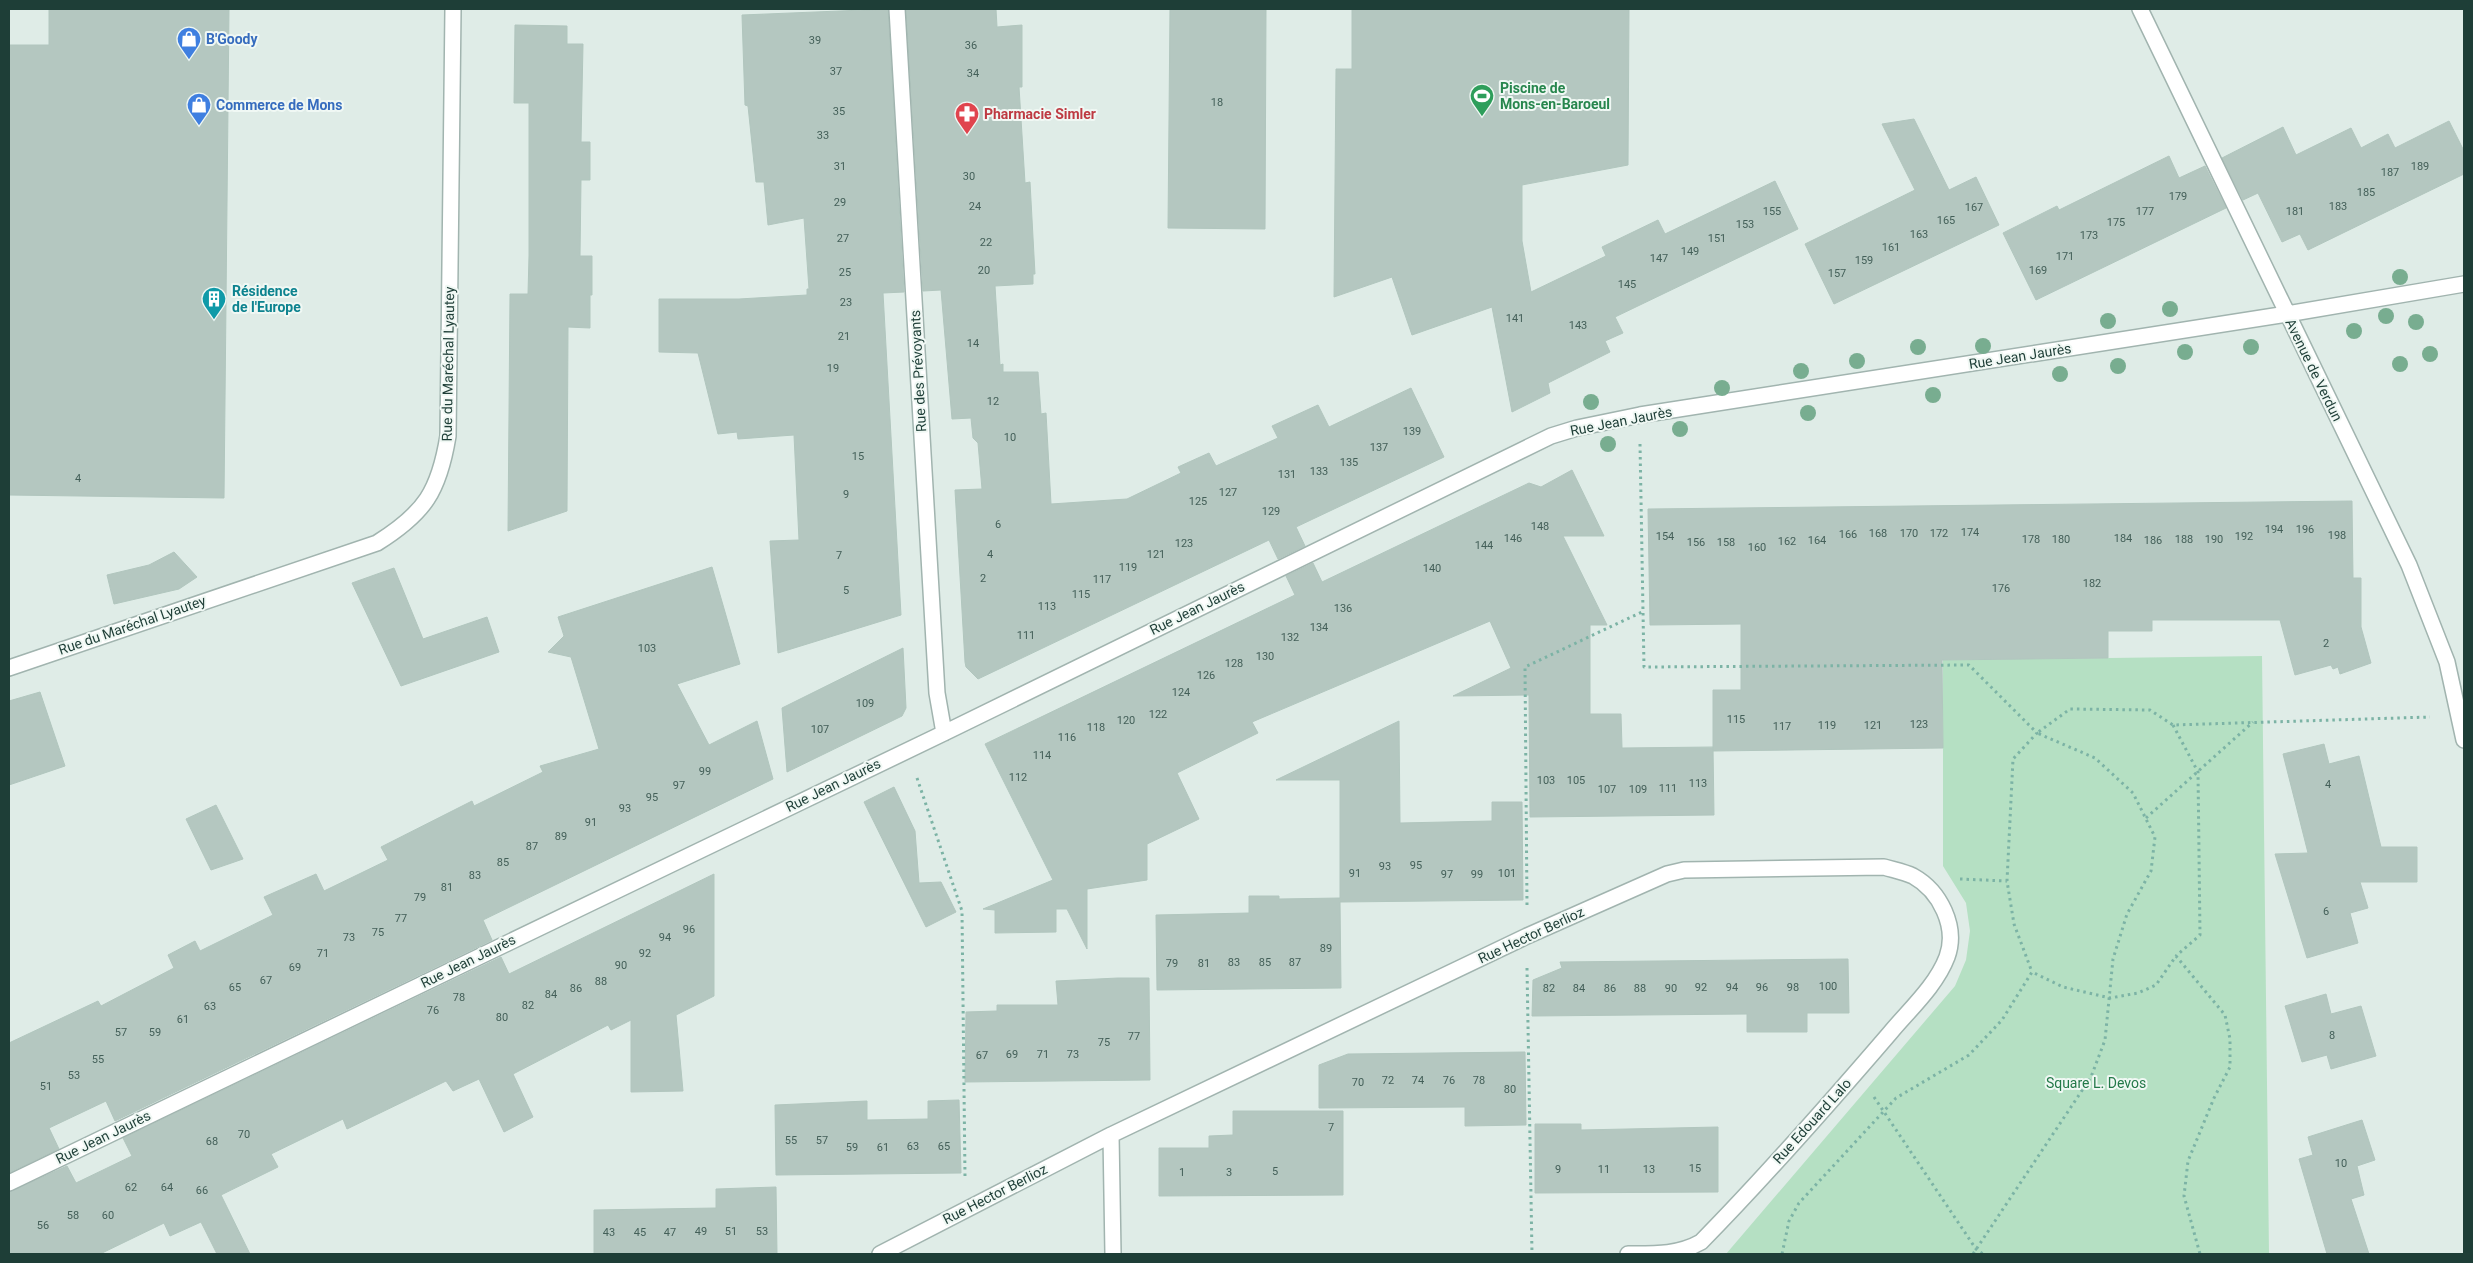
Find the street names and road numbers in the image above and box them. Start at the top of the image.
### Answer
street label: Rue du Maréchal Lyautey [439,286,457,442]
street label: Rue des Prévoyants [907,310,929,432]
street label: Avenue de Verdun [2282,316,2346,424]
street label: Rue Jean Jaurès [1968,340,2072,372]
street label: Rue Jean Jaurès [1569,403,1673,439]
street label: Rue Jean Jaurès [1147,578,1247,638]
street label: Rue du Maréchal Lyautey [56,592,208,658]
street label: Rue Jean Jaurès [783,755,883,815]
street label: Rue Hector Berlioz [1475,903,1587,967]
street label: Rue Jean Jaurès [418,931,518,991]
street label: Rue Edouard Lalo [1770,1075,1854,1167]
street label: Rue Jean Jaurès [53,1107,153,1167]
street label: Rue Hector Berlioz [940,1161,1050,1227]

